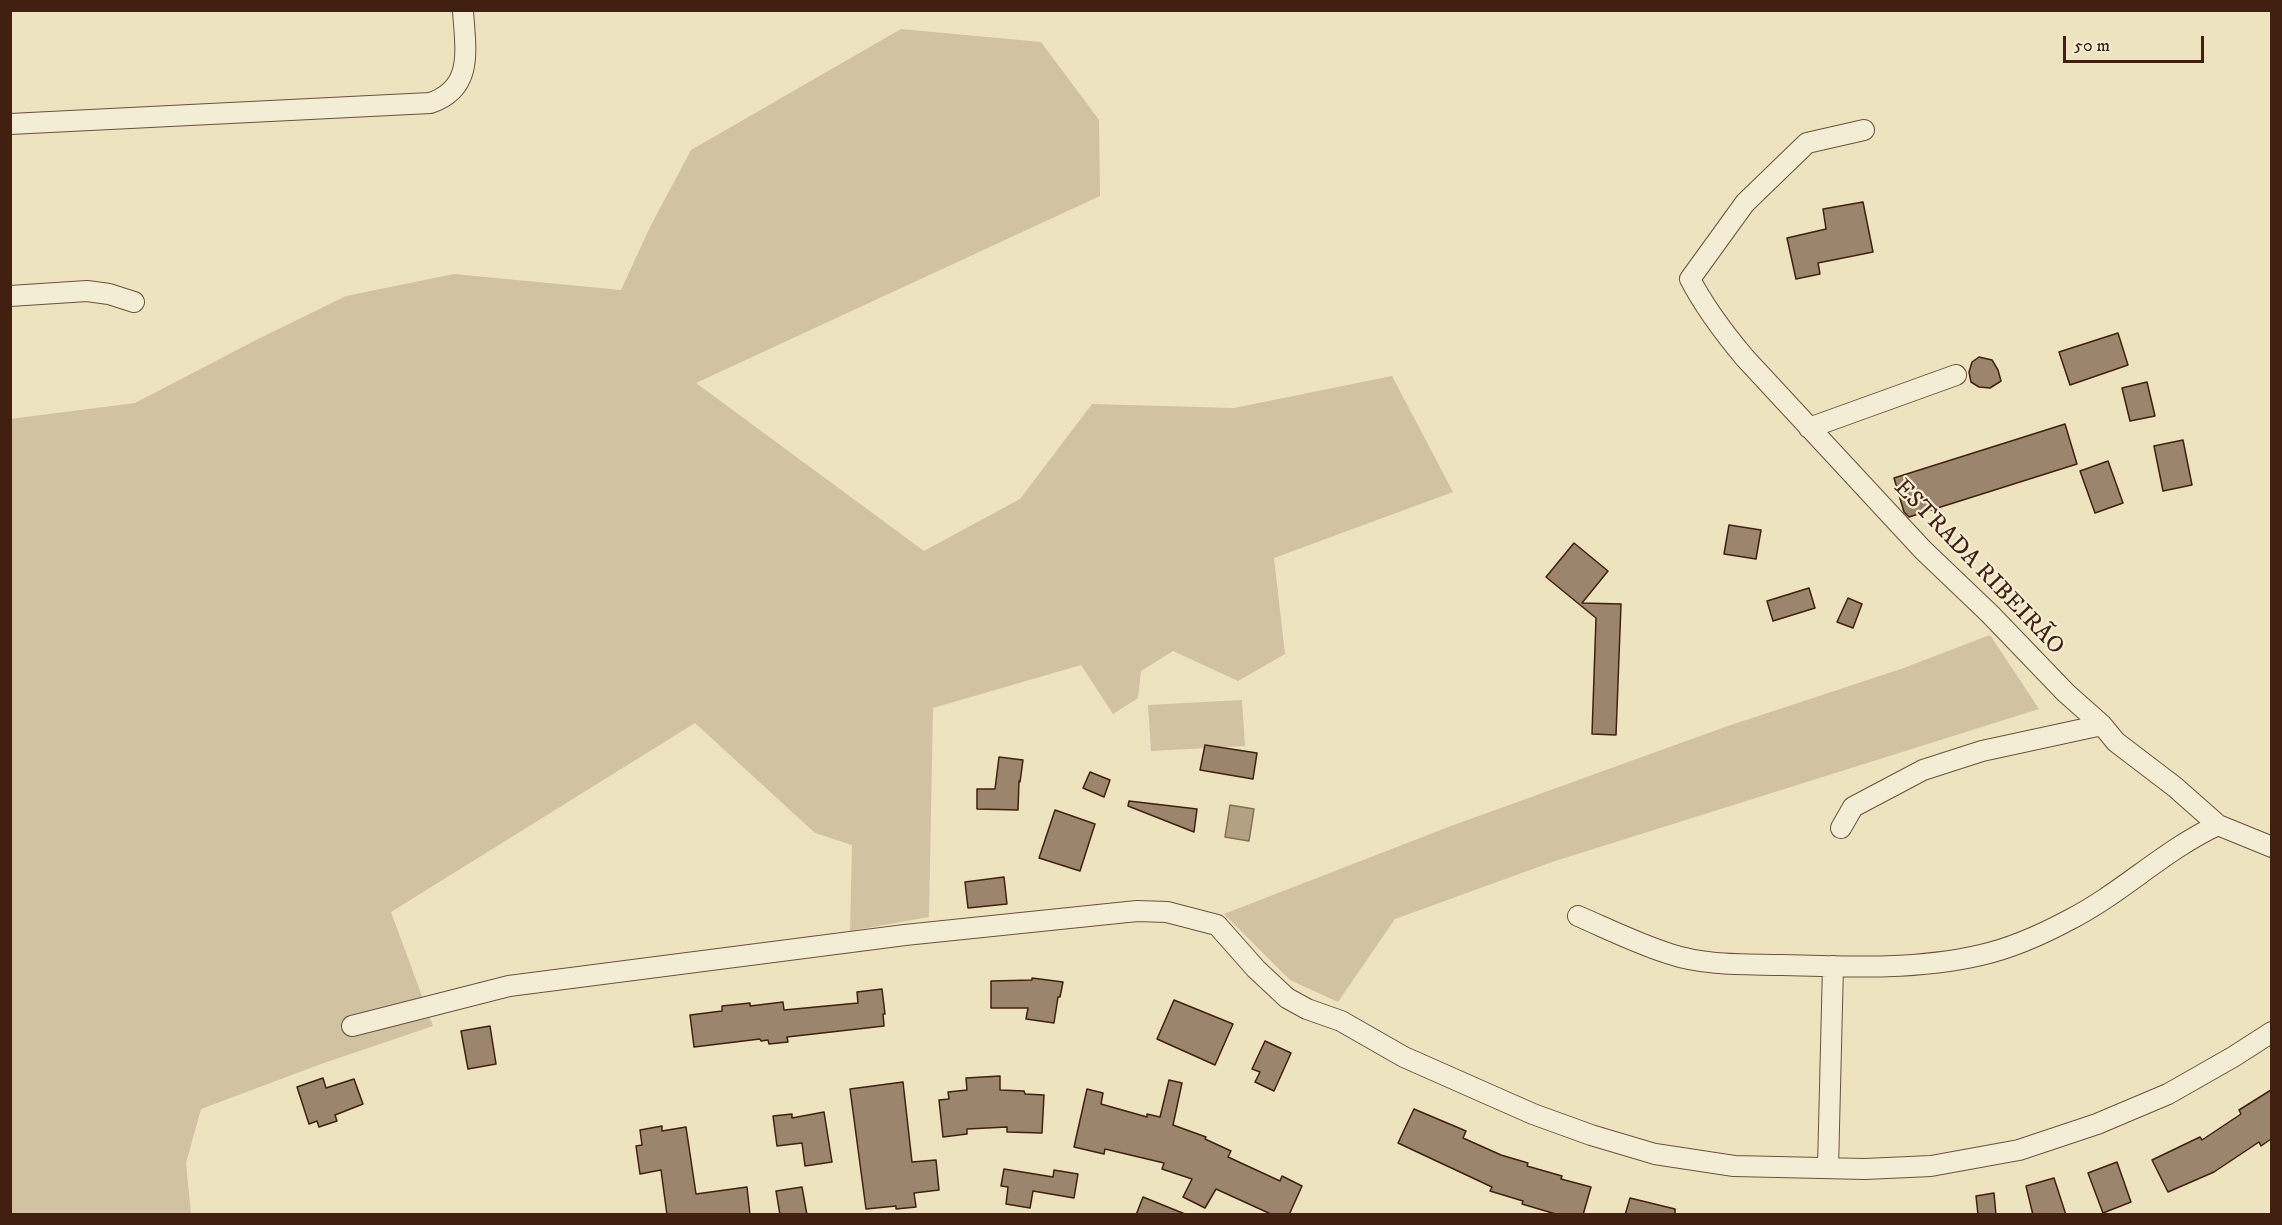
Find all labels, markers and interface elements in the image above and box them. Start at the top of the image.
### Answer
scale bar [2066,24,2207,62]
text: 50 m [2074,35,2110,57]
street label: ESTRADA RIBEIRÃO [1887,474,2069,662]

